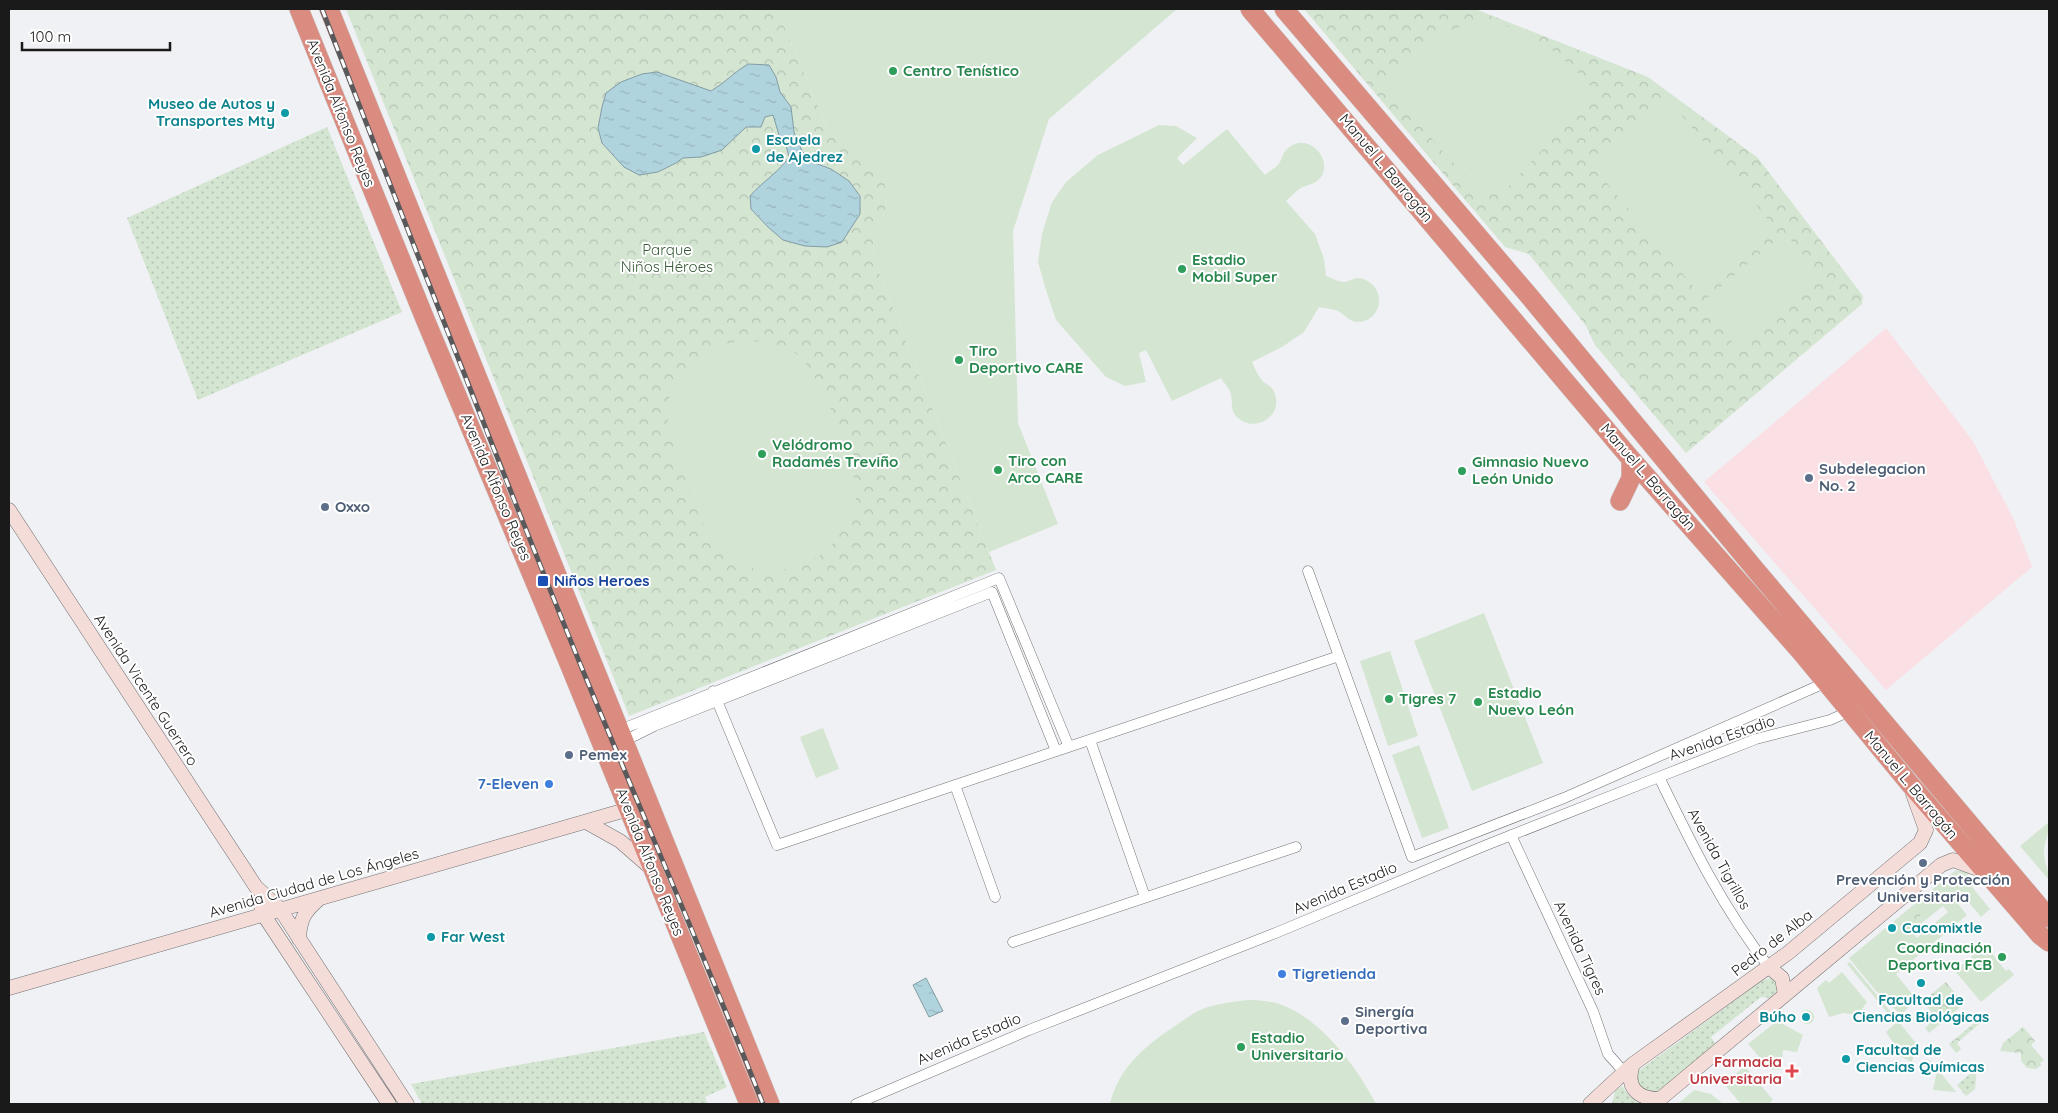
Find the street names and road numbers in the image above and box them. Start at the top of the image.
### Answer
street label: Avenida Alfonso Reyes [303,36,380,190]
street label: Manuel L. Barragán [1335,110,1437,226]
street label: Avenida Alfonso Reyes [457,410,536,563]
street label: Manuel L. Barragán [1597,419,1700,534]
street label: Avenida Vicente Guerrero [90,610,203,769]
street label: Avenida Estadio [1666,710,1777,765]
street label: Manuel L. Barragán [1860,727,1962,843]
street label: Avenida Alfonso Reyes [612,785,689,939]
street label: Avenida Tigrillos [1684,805,1755,913]
street label: Avenida Ciudad de Los Ángeles [207,843,421,922]
street label: Avenida Estadio [1290,857,1400,918]
street label: Avenida Tigres [1550,897,1611,998]
street label: Pedro de Alba [1727,905,1816,980]
street label: Avenida Estadio [914,1008,1024,1069]

